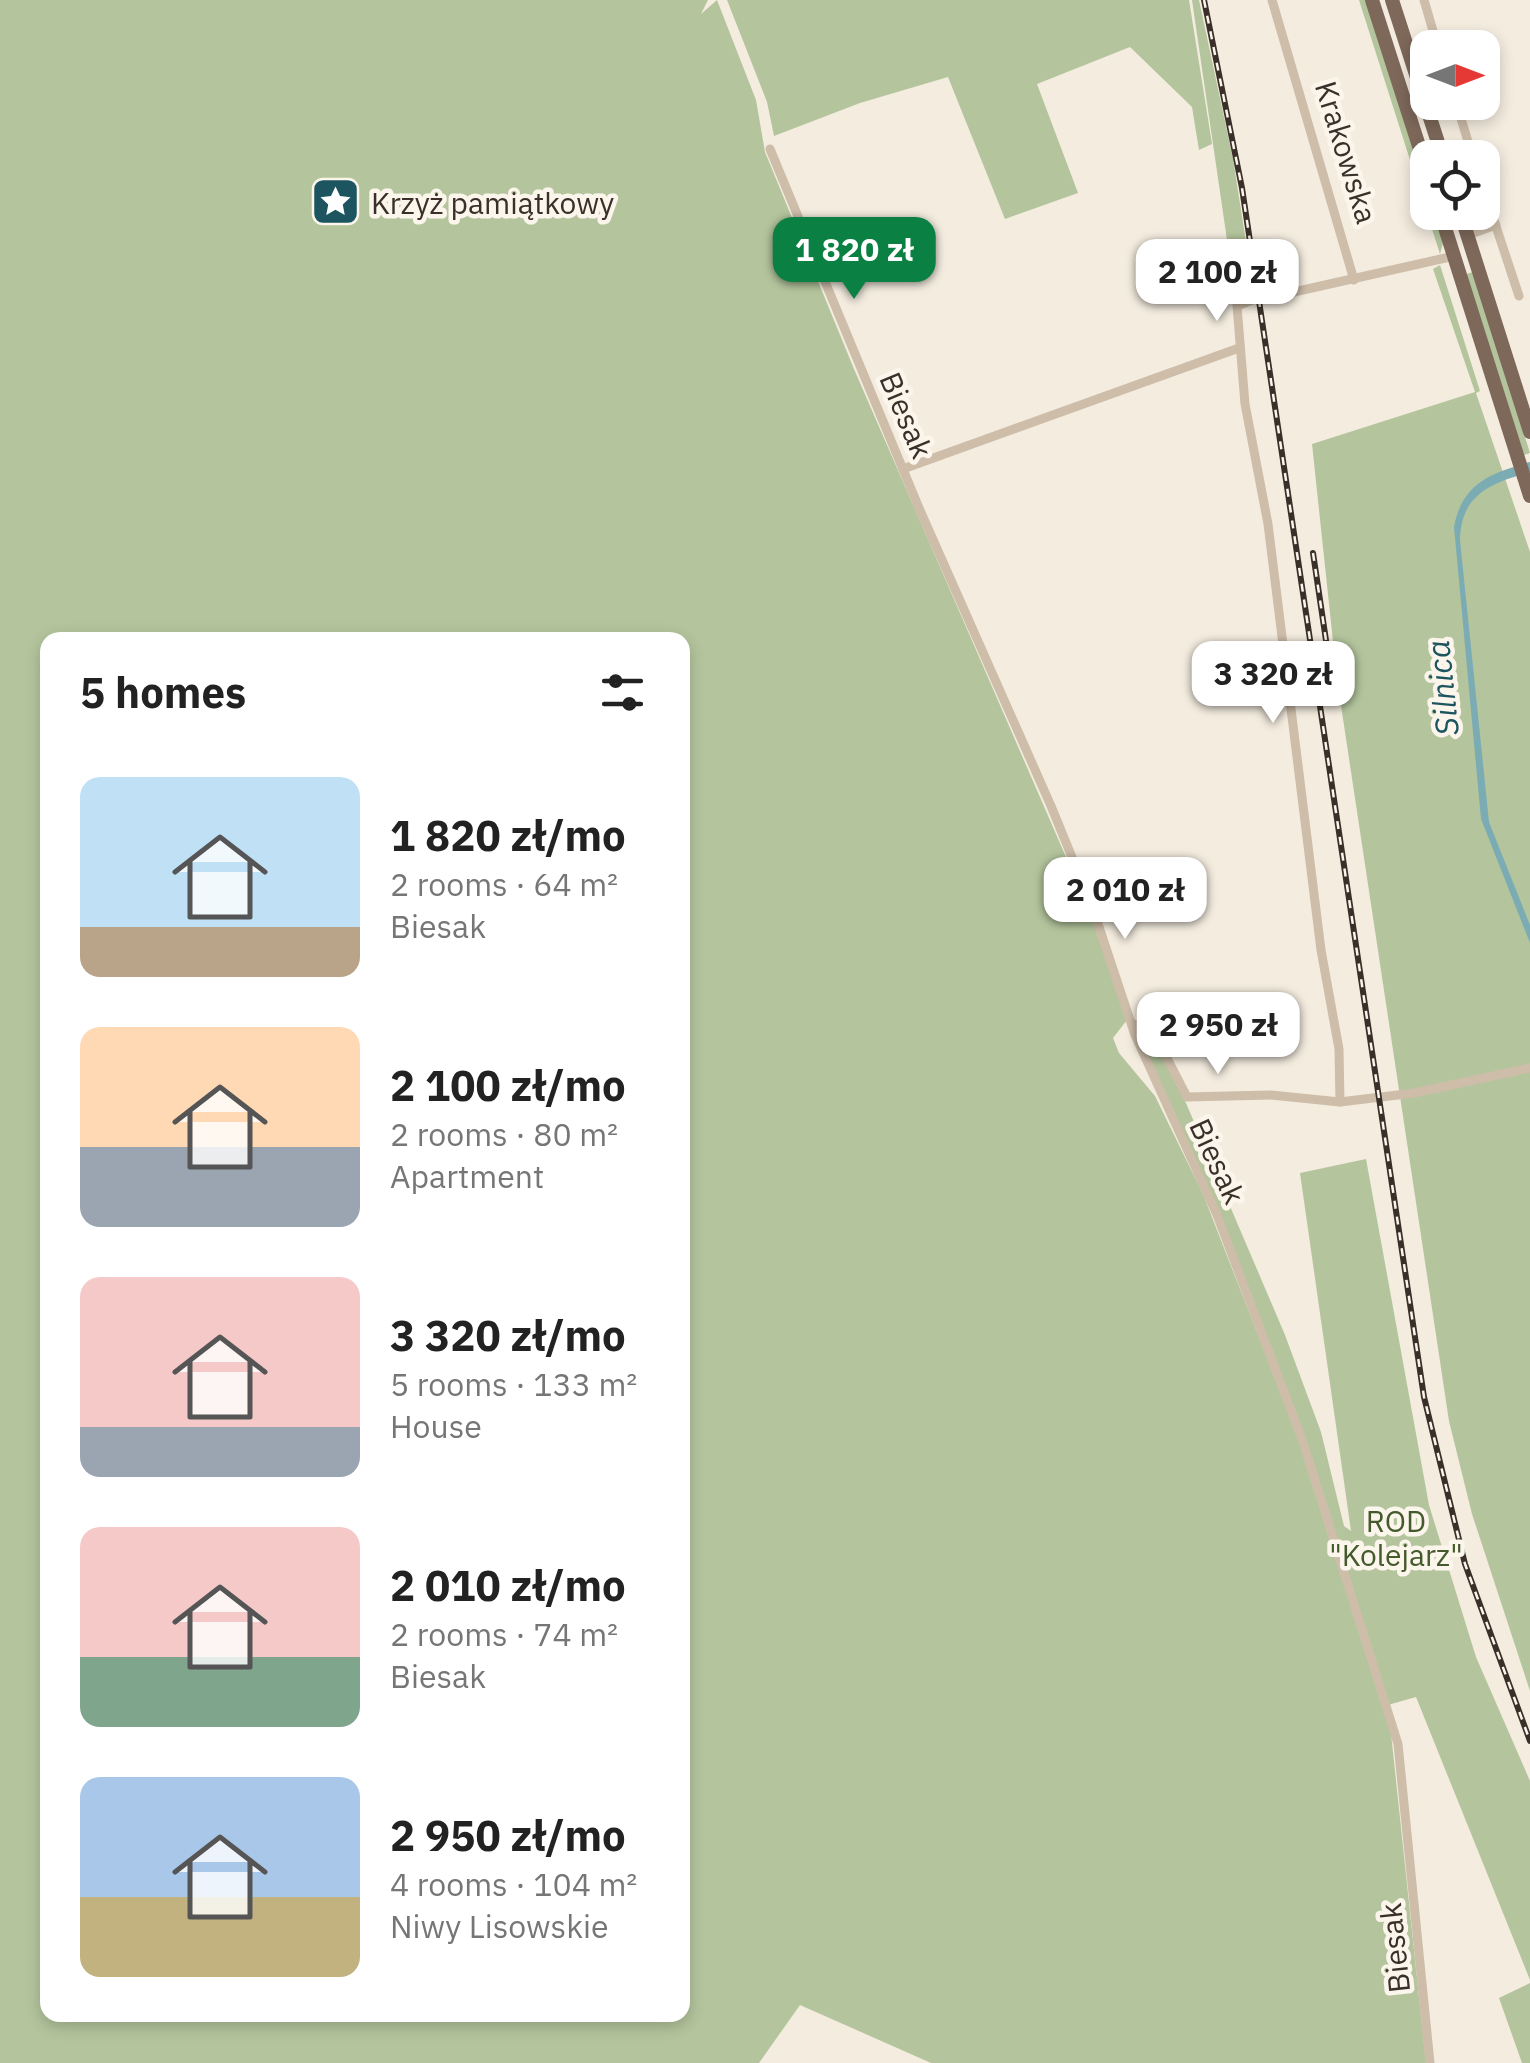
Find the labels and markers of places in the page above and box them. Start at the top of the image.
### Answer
place icon: Krzyż pamiątkowy [310,176,362,228]
place label: Krzyż pamiątkowy [371,183,614,222]
pin: 1 820 zł [751,217,957,302]
pin: 2 100 zł [1114,239,1320,324]
pin: 3 320 zł [1170,641,1376,726]
pin: 2 010 zł [1022,857,1228,942]
pin: 2 950 zł [1115,992,1321,1077]

